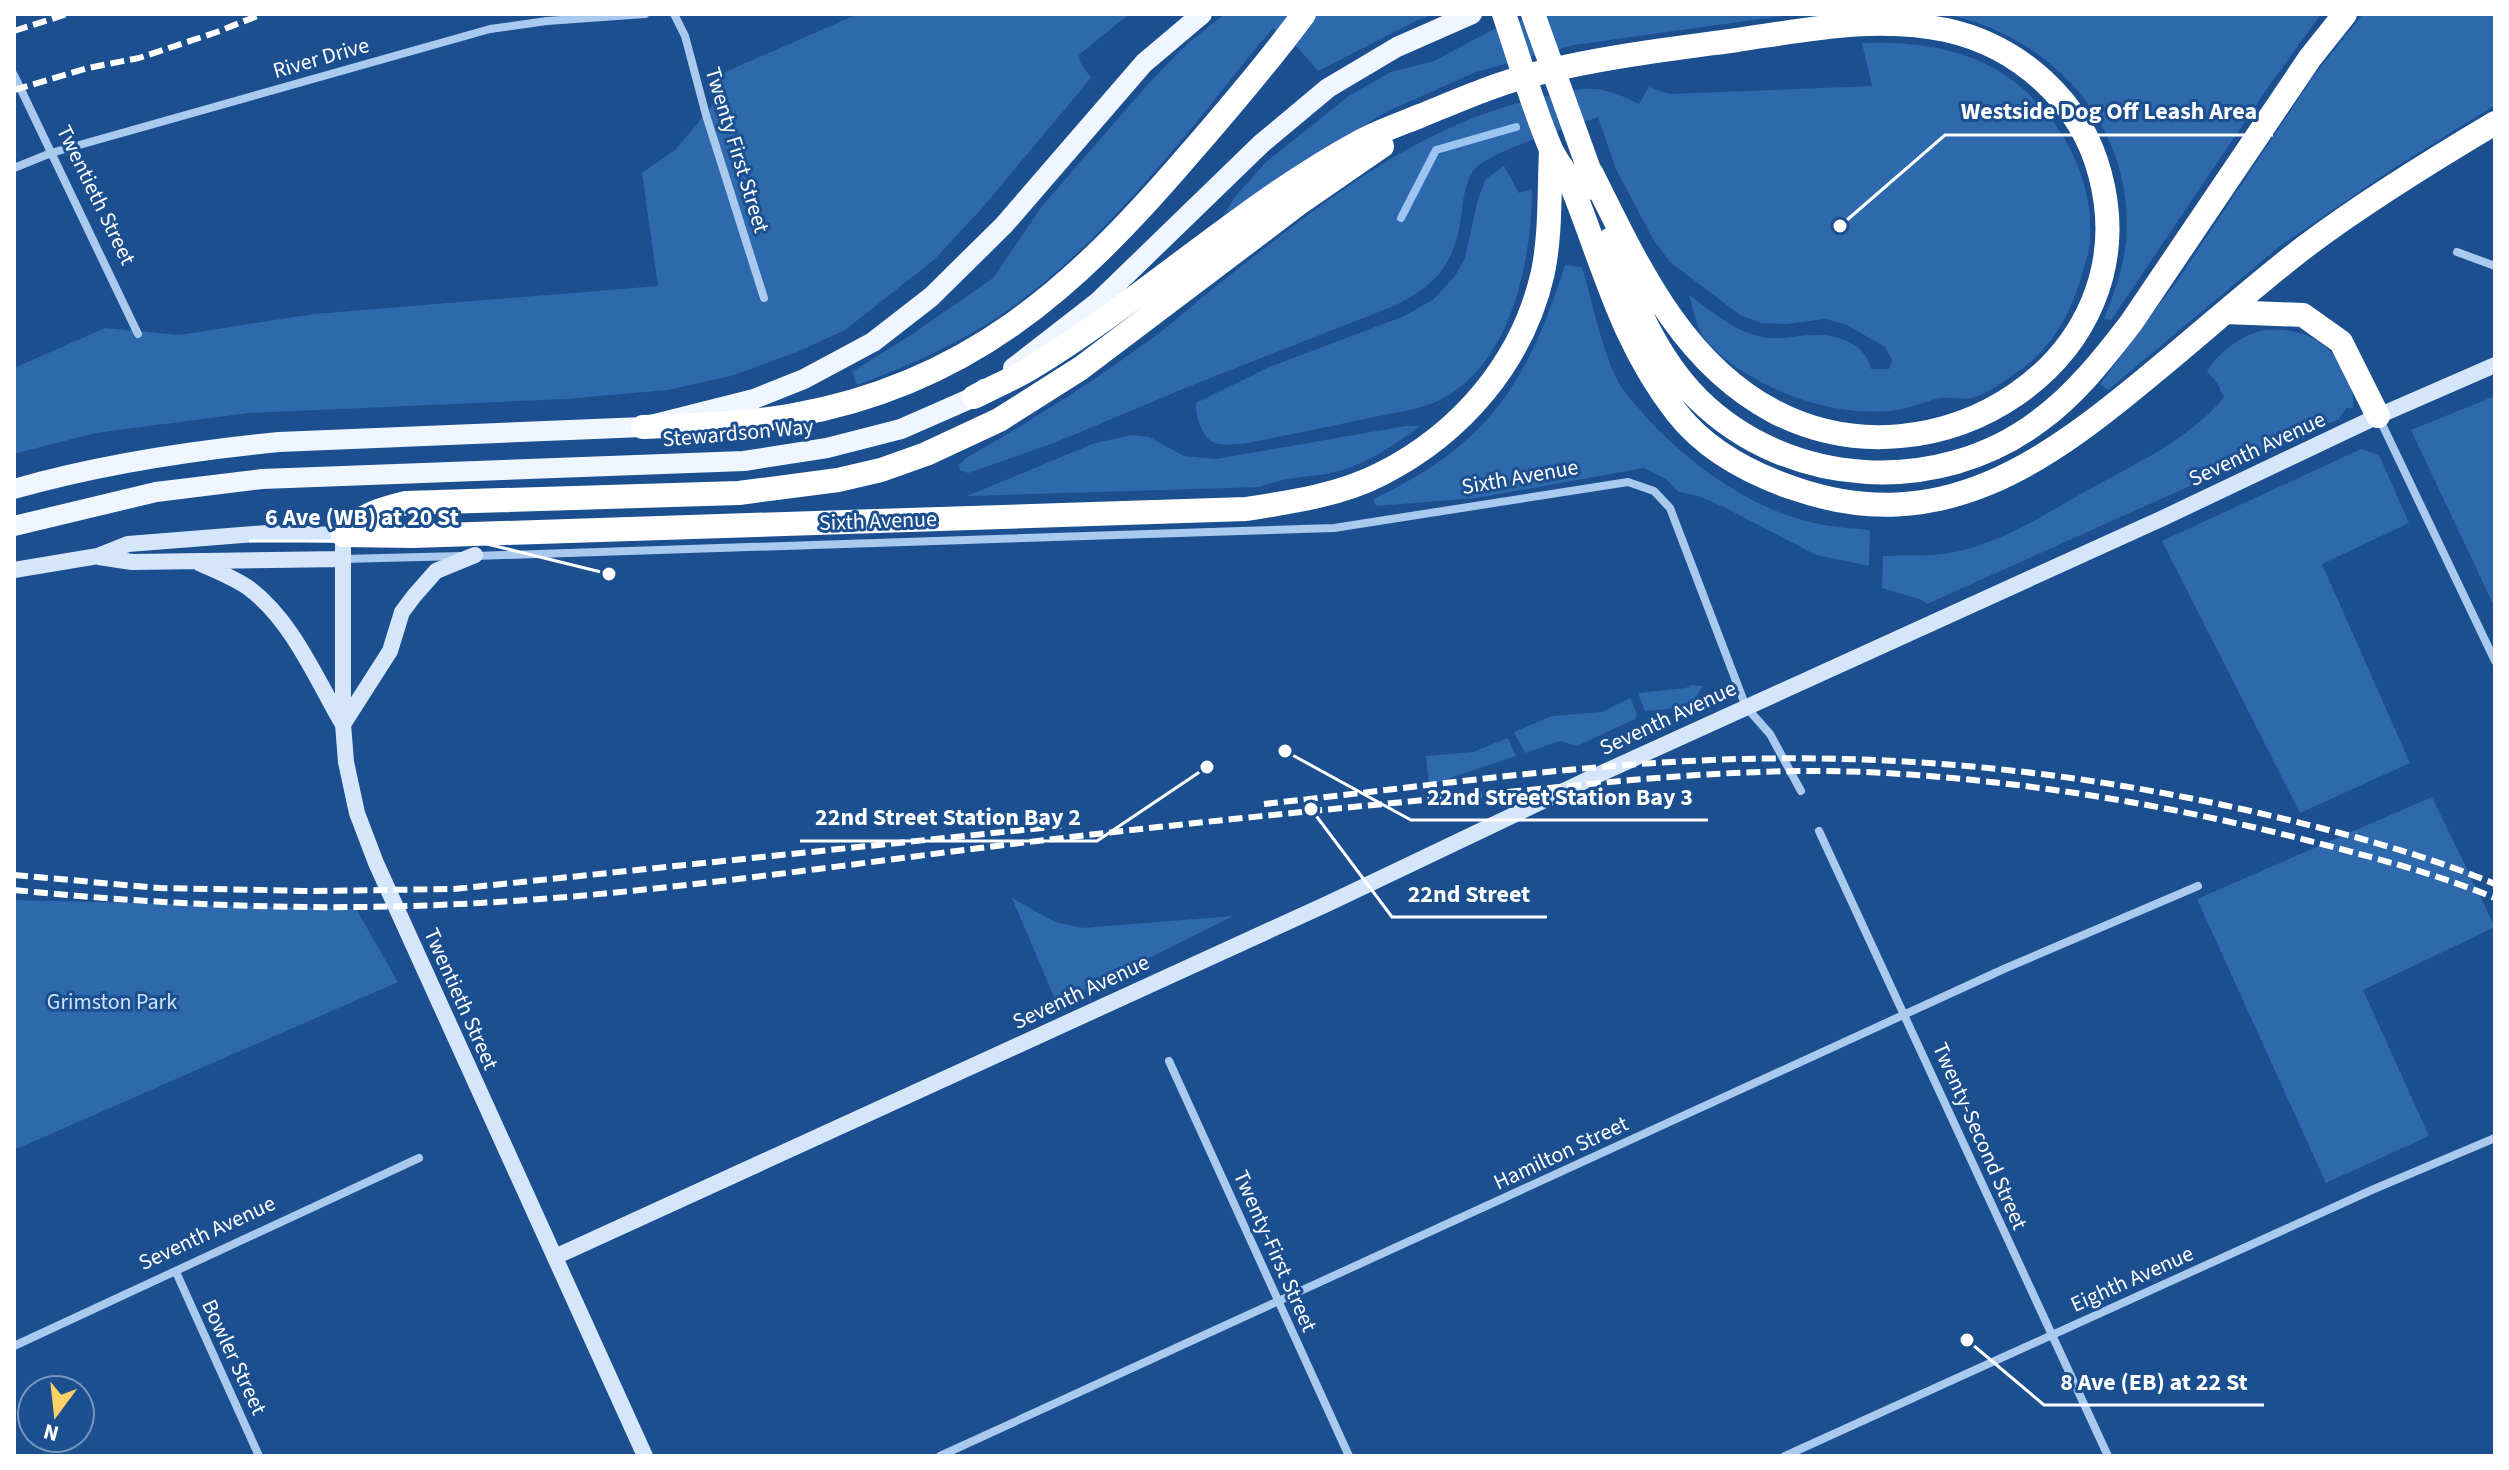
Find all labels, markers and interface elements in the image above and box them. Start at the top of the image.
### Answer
street label: River Drive [269,29,373,87]
street label: Twenty First Street [697,63,778,237]
callout: Westside Dog Off Leash Area [1945,87,2273,135]
text: Westside Dog Off Leash Area [1961,94,2257,129]
street label: Twentieth Street [48,120,144,271]
street label: Seventh Avenue [2183,403,2331,495]
street label: Stewardson Way [661,410,816,456]
street label: Sixth Avenue [1459,451,1581,503]
callout: 6 Ave (WB) at 20 St [249,493,475,541]
text: 6 Ave (WB) at 20 St [265,500,459,535]
street label: Sixth Avenue [818,503,938,539]
street label: Seventh Avenue [1594,672,1742,764]
callout: 22nd Street Station Bay 3 [1411,772,1708,820]
text: 22nd Street Station Bay 3 [1427,780,1693,815]
callout: 22nd Street Station Bay 2 [800,793,1097,841]
text: 22nd Street Station Bay 2 [815,800,1081,835]
callout: 22nd Street [1392,869,1547,917]
text: 22nd Street [1408,877,1530,912]
street label: Twentieth Street [415,923,507,1076]
street label: Seventh Avenue [1007,946,1155,1038]
park label: Grimston Park [47,986,177,1018]
street label: Twenty-Second Street [1924,1037,2036,1235]
street label: Hamilton Street [1488,1108,1634,1198]
street label: Twenty-First Street [1225,1165,1325,1337]
street label: Seventh Avenue [133,1187,281,1279]
street label: Eighth Avenue [2065,1238,2199,1320]
street label: Bowler Street [193,1294,275,1421]
callout: 8 Ave (EB) at 22 St [2044,1357,2264,1405]
text: 8 Ave (EB) at 22 St [2060,1365,2248,1400]
north arrow [16,1374,96,1454]
text: N [40,1415,62,1450]

